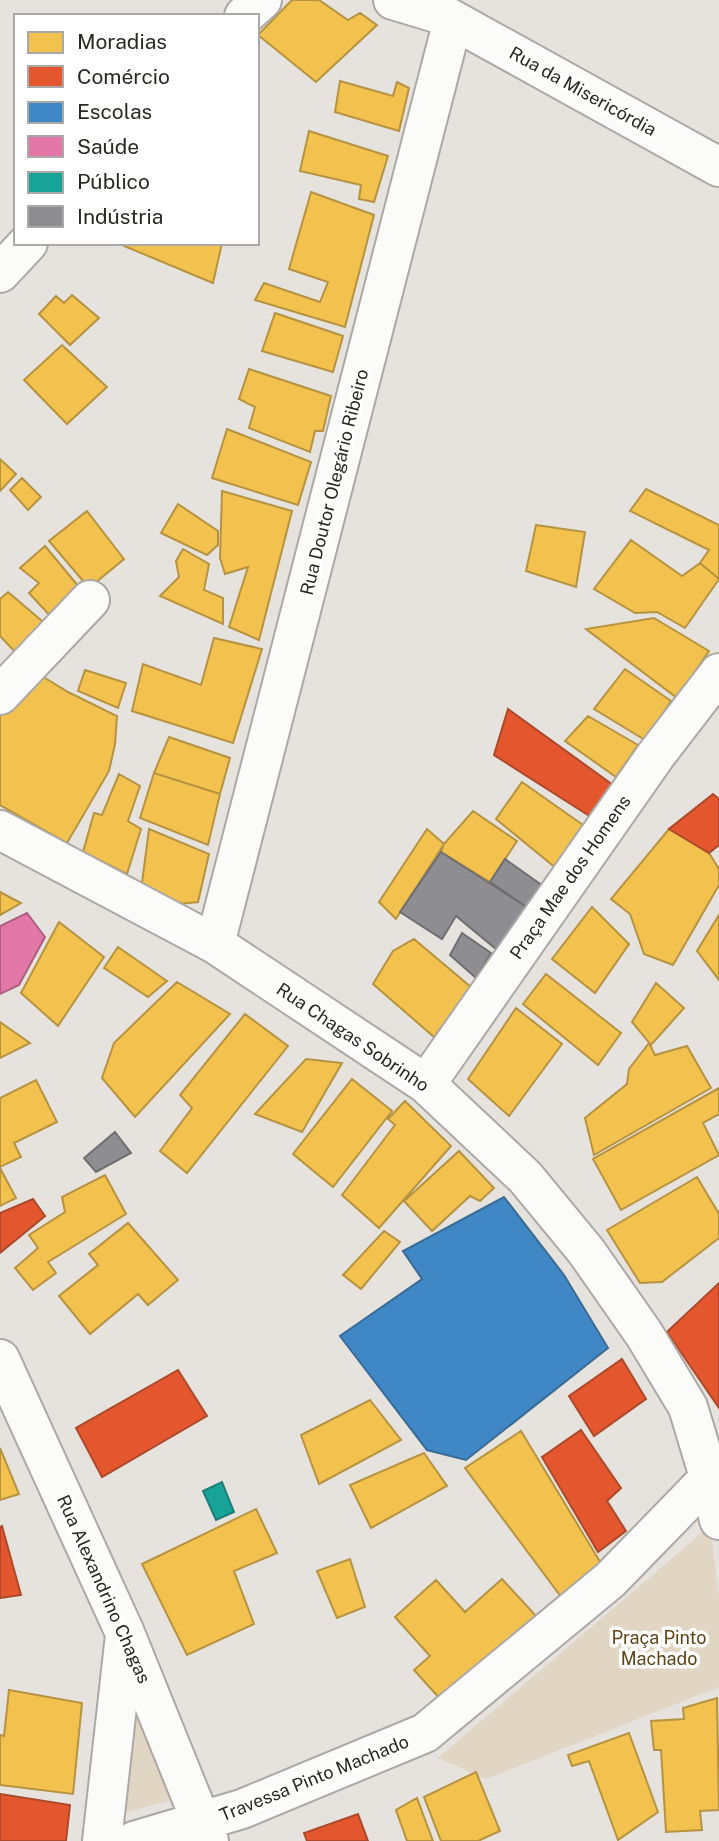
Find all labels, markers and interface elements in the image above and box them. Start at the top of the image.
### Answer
legend [14,14,259,245]
text: Moradias [77,29,167,54]
street label: Rua da Misericórdia [506,42,660,140]
text: Comércio [77,64,170,89]
text: Escolas [77,99,152,124]
text: Saúde [77,134,139,159]
text: Público [77,169,150,194]
text: Indústria [77,204,163,229]
street label: Rua Doutor Olegário Ribeiro [296,367,372,597]
street label: Praça Mae dos Homens [505,791,635,963]
street label: Rua Chagas Sobrinho [273,978,433,1096]
street label: Rua Alexandrino Chagas [53,1491,155,1687]
park label: Praça Pinto Machado [611,1627,707,1669]
street label: Travessa Pinto Machado [216,1730,412,1826]

